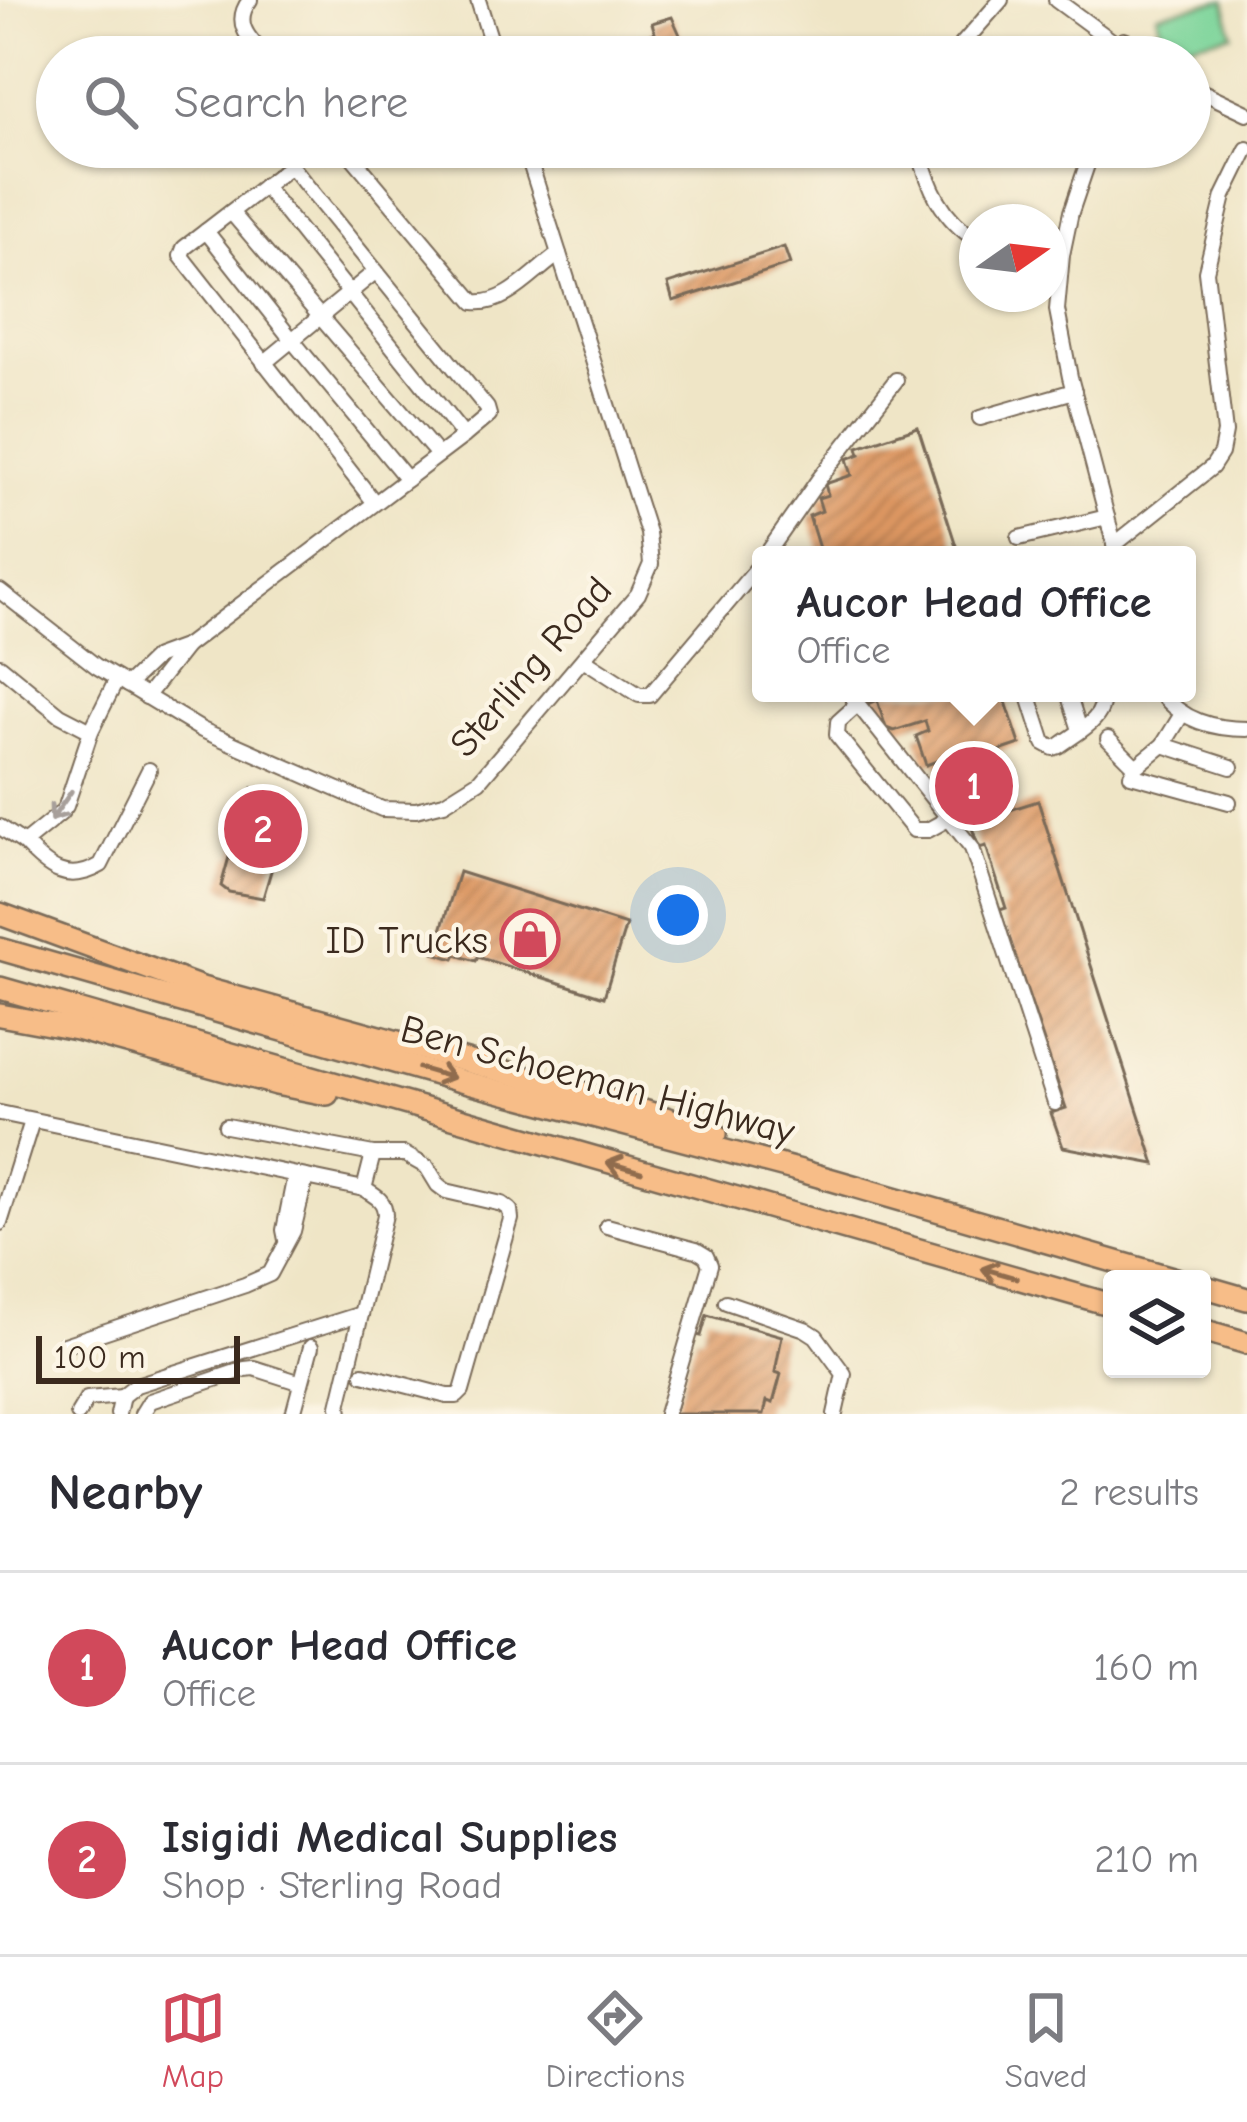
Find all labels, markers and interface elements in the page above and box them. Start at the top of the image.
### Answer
search box [36,36,1211,168]
icon: search [78,69,144,135]
text: Search here [174,76,408,128]
north arrow [959,204,1067,312]
popup [752,546,1196,702]
street label: Sterling Road [441,568,621,766]
text: Aucor Head Office [796,576,1152,628]
text: Office [796,628,890,673]
pin: 1 [935,741,1013,831]
pin: 2 [224,784,302,874]
one-way arrow [49,789,74,822]
your location [648,885,708,945]
shop icon: ID Trucks [499,908,561,970]
place label: ID Trucks [325,918,488,963]
street label: Ben Schoeman Highway [396,1006,800,1155]
one-way arrow [416,1064,454,1086]
one-way arrow [606,1155,644,1177]
one-way arrow [981,1261,1019,1283]
map controls [1103,1270,1211,1378]
button: layers [1103,1270,1211,1378]
scale bar [36,1330,240,1383]
text: 100 m [54,1338,146,1376]
text: Nearby [48,1463,202,1522]
text: 2 results [1059,1470,1199,1515]
text: Aucor Head Office [162,1619,517,1671]
text: 1 [79,1645,95,1690]
text: 160 m [1093,1645,1199,1690]
text: Office [162,1671,256,1716]
text: Isigidi Medical Supplies [162,1811,617,1863]
text: 2 [77,1837,97,1882]
text: 210 m [1094,1837,1199,1882]
text: Shop · Sterling Road [162,1863,502,1908]
tab: Map [160,1985,226,2095]
tab: Directions [546,1985,685,2095]
tab: Saved [1005,1985,1087,2095]

